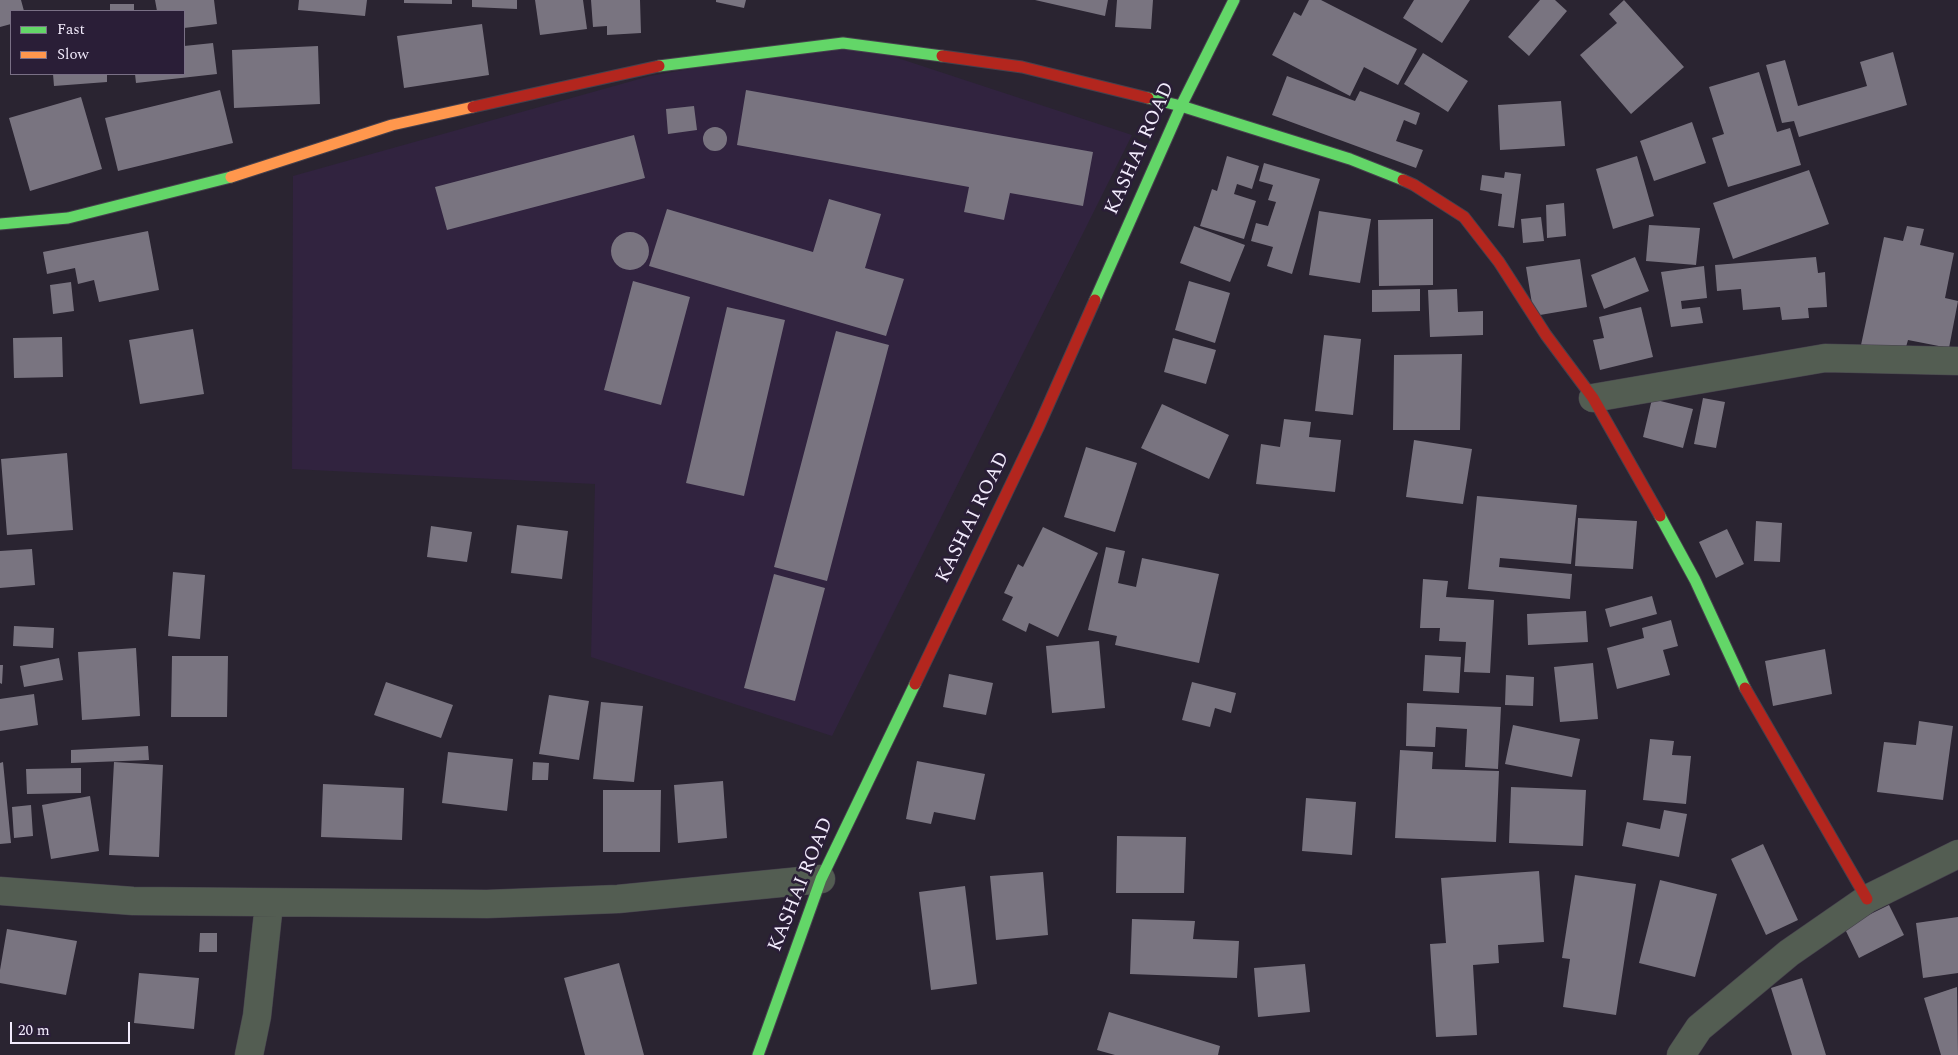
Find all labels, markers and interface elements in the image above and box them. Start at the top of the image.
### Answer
legend [10,10,185,75]
text: Fast [57,18,85,41]
text: Slow [57,43,89,66]
street label: KASHAI ROAD [1101,79,1181,219]
street label: KASHAI ROAD [932,449,1016,587]
street label: KASHAI ROAD [764,814,840,956]
scale bar [12,1012,132,1044]
text: 20 m [18,1019,50,1042]

